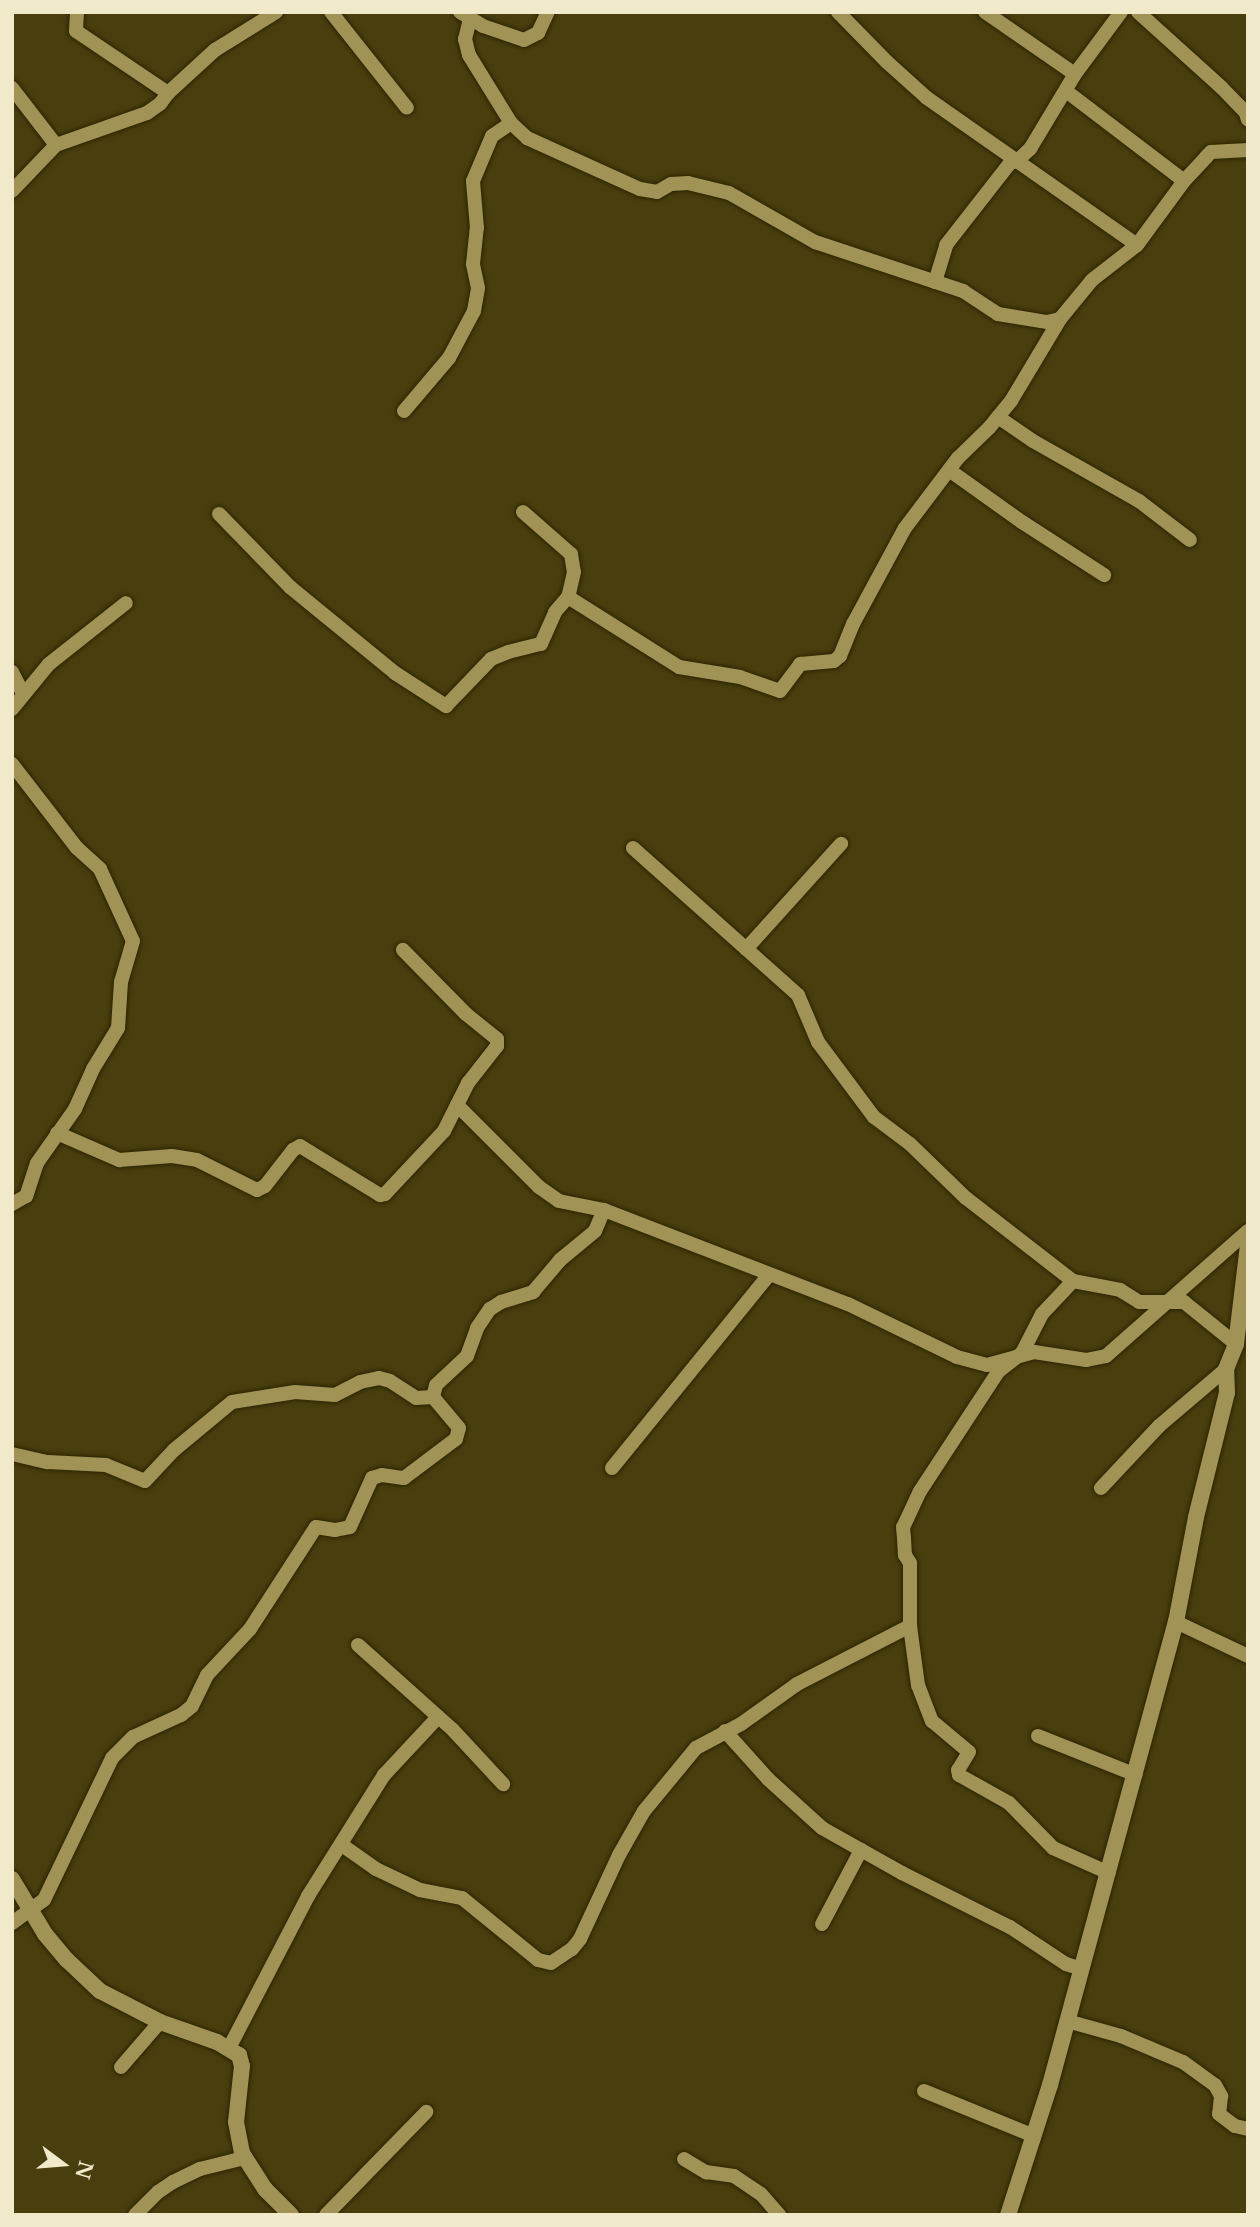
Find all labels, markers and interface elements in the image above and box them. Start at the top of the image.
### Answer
north arrow [28,2129,98,2199]
text: N [70,2158,97,2182]

